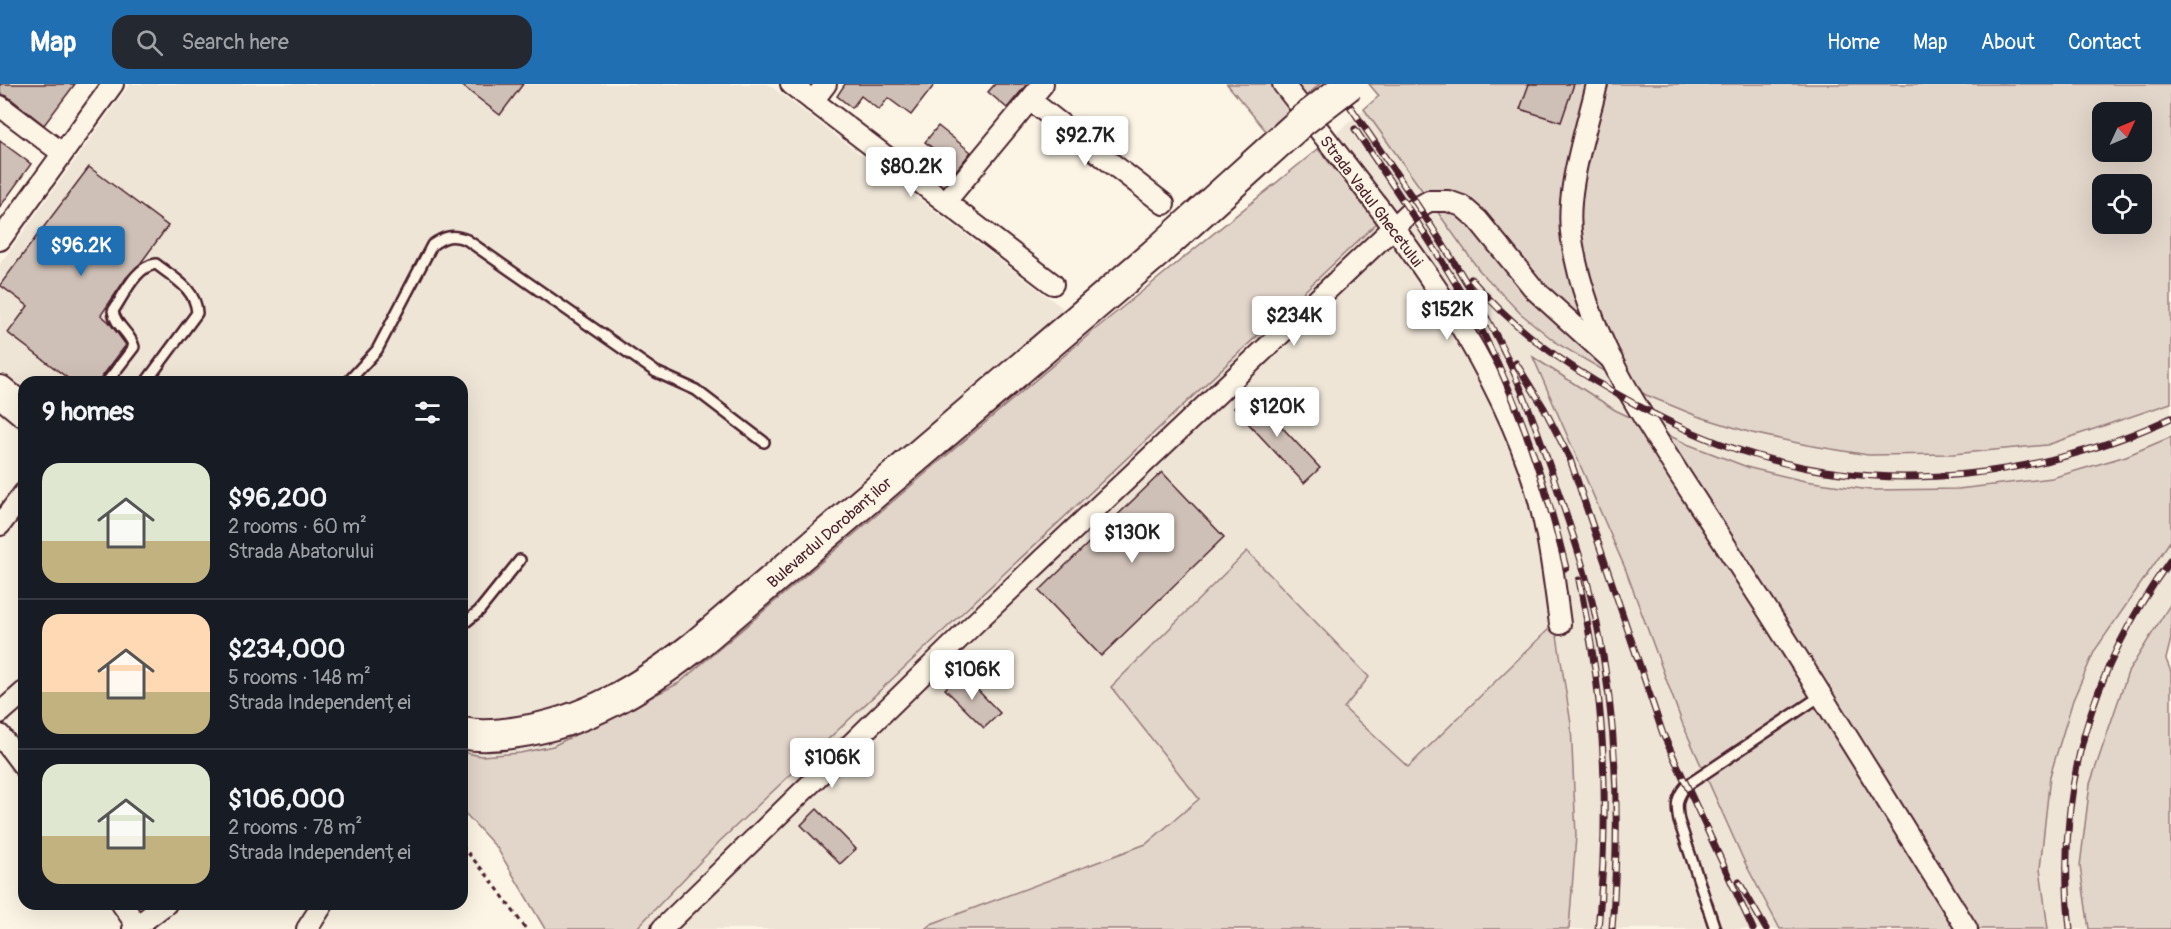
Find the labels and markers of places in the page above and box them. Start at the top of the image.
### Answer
pin: $92.7K [1036,116,1134,167]
pin: $80.2K [862,147,960,198]
pin: $96.2K [32,226,130,277]
pin: $152K [1405,290,1489,341]
pin: $234K [1252,296,1336,347]
pin: $120K [1235,387,1319,438]
pin: $130K [1090,513,1174,564]
pin: $106K [930,650,1014,701]
pin: $106K [790,738,874,789]

